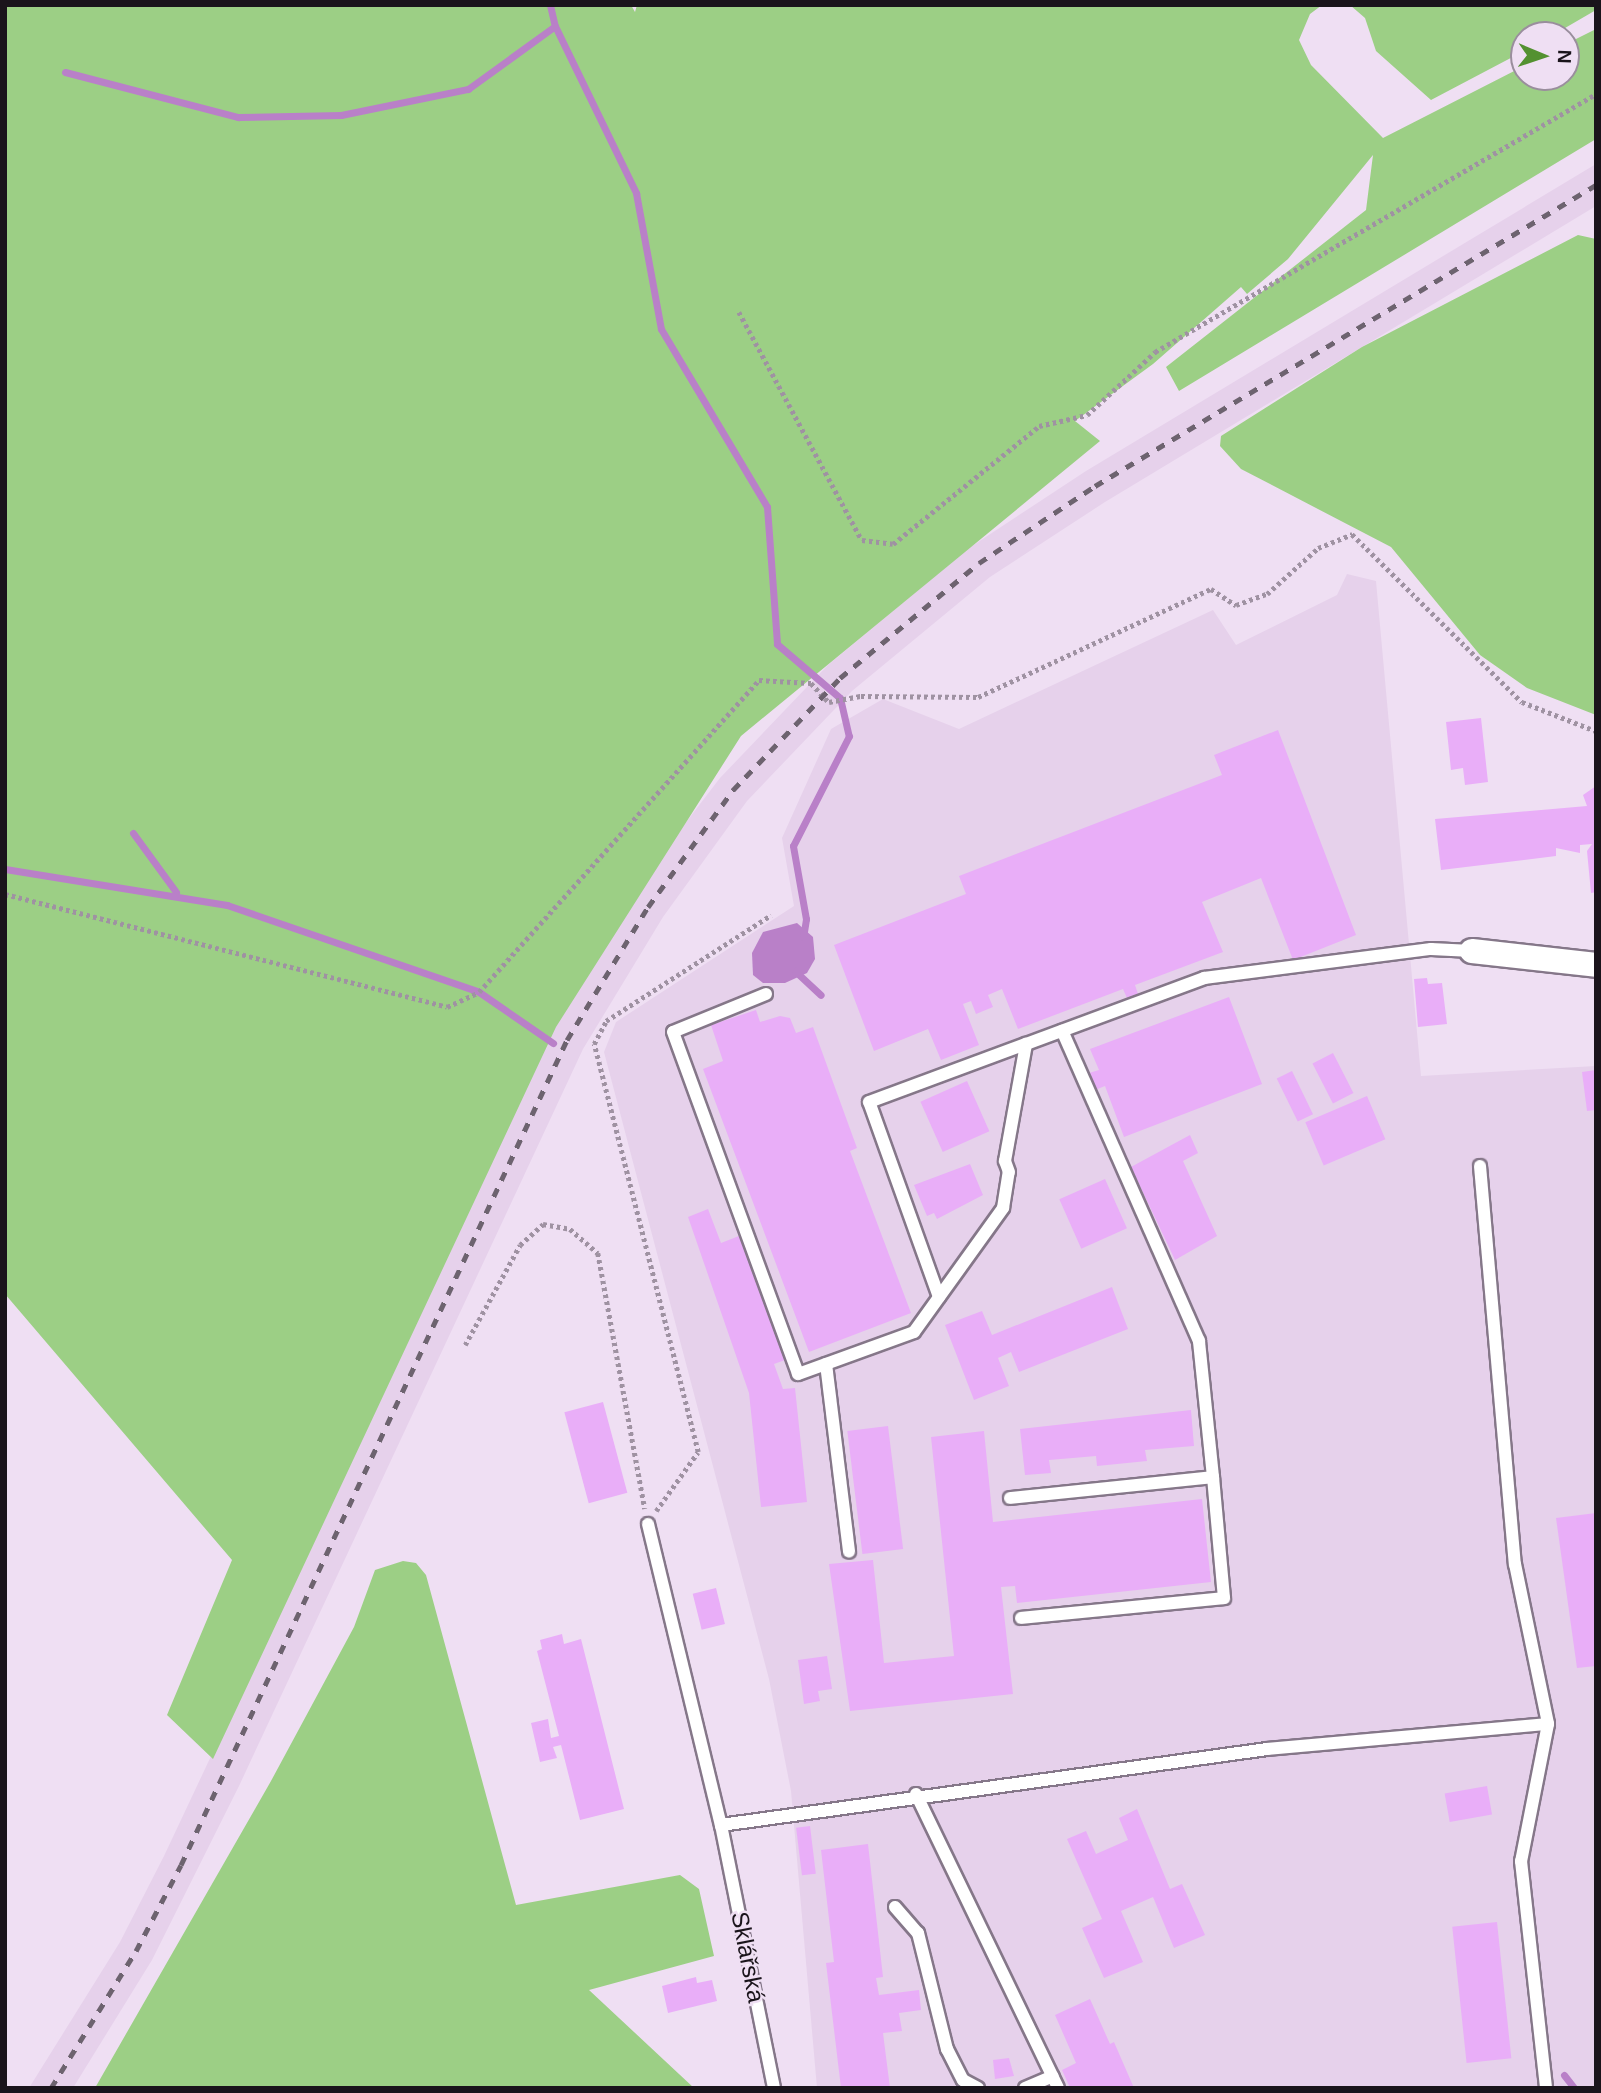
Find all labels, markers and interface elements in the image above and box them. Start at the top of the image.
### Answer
north arrow [1510,21,1580,91]
text: N [1554,49,1575,64]
street label: Sklářská [725,1909,771,2005]

